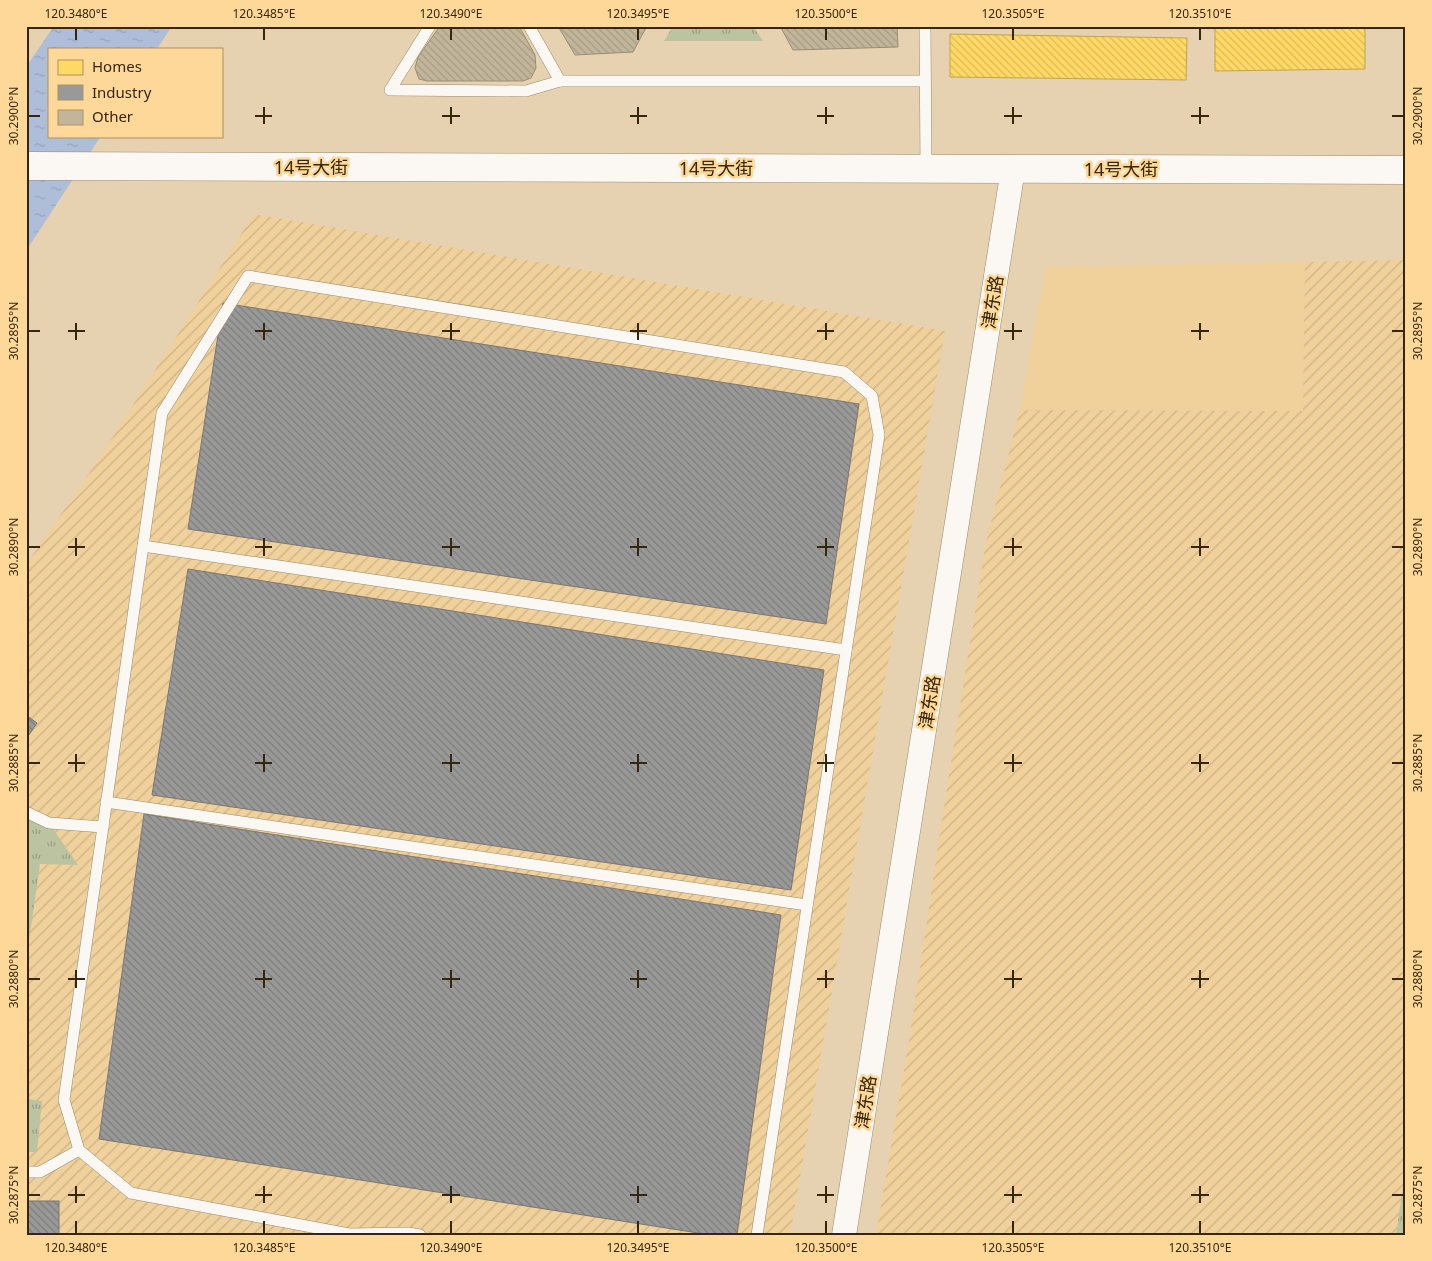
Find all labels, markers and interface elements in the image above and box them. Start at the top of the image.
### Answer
text: 120.3480°E [44,5,108,22]
text: 120.3485°E [232,5,296,22]
text: 120.3490°E [419,5,483,22]
text: 120.3495°E [606,5,670,22]
text: 120.3500°E [794,5,858,22]
text: 120.3505°E [981,5,1045,22]
text: 120.3510°E [1168,5,1232,22]
legend [48,48,222,138]
text: Homes [92,56,142,76]
text: Industry [92,82,152,102]
text: 30.2900°N [5,87,22,145]
text: 30.2900°N [1409,87,1426,145]
text: Other [92,106,133,126]
street label: 14号大街 [274,155,348,179]
street label: 14号大街 [679,156,753,180]
street label: 14号大街 [1084,157,1158,181]
street label: 津东路 [976,273,1008,331]
text: 30.2895°N [5,302,22,360]
text: 30.2895°N [1409,302,1426,360]
text: 30.2890°N [5,518,22,576]
text: 30.2890°N [1409,518,1426,576]
street label: 津东路 [913,673,945,731]
text: 30.2885°N [5,734,22,792]
text: 30.2885°N [1409,734,1426,792]
text: 30.2880°N [5,950,22,1008]
text: 30.2880°N [1409,950,1426,1008]
street label: 津东路 [849,1073,881,1131]
text: 30.2875°N [5,1166,22,1224]
text: 30.2875°N [1409,1166,1426,1224]
text: 120.3480°E [44,1239,108,1256]
text: 120.3485°E [232,1239,296,1256]
text: 120.3490°E [419,1239,483,1256]
text: 120.3495°E [606,1239,670,1256]
text: 120.3500°E [794,1239,858,1256]
text: 120.3505°E [981,1239,1045,1256]
text: 120.3510°E [1168,1239,1232,1256]

